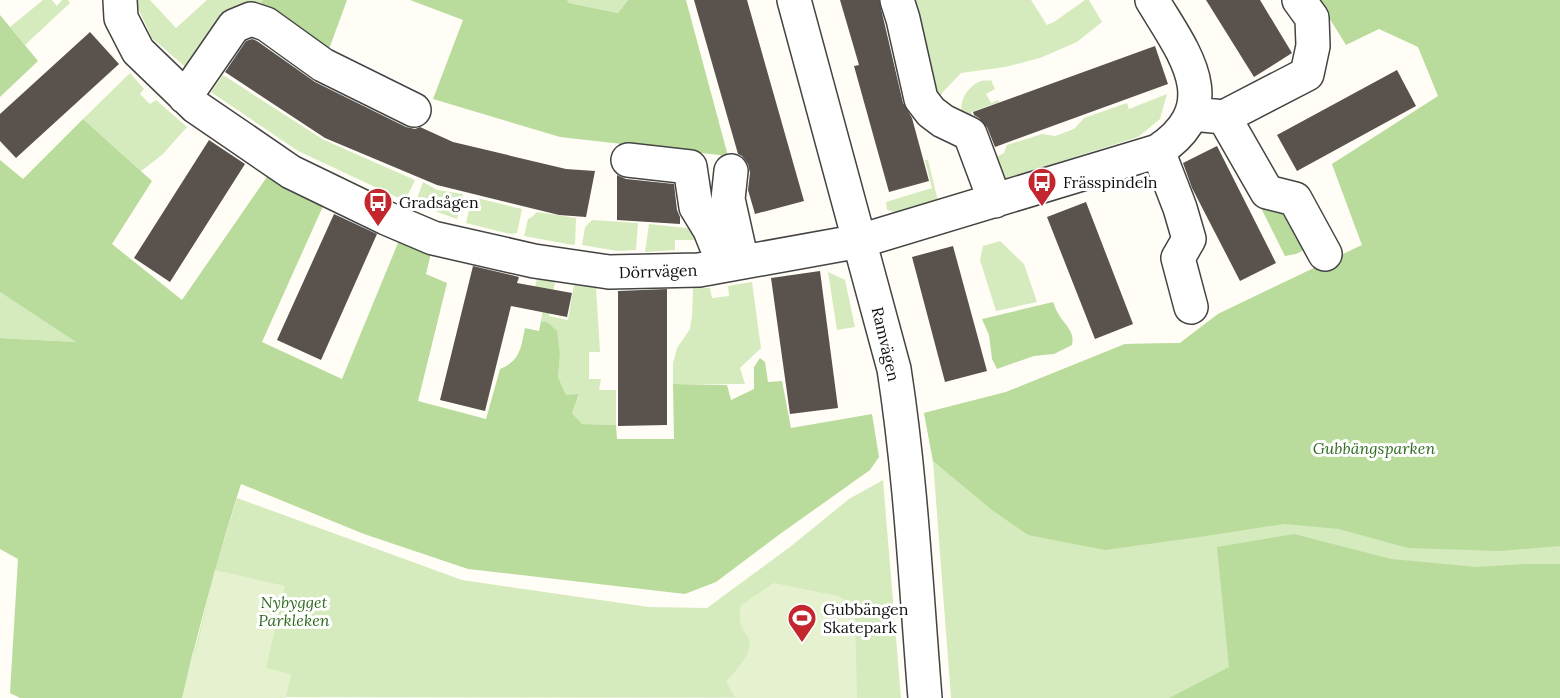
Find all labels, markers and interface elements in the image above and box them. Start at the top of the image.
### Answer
bus stop icon: Frässpindeln [1026,166,1058,208]
place label: Frässpindeln [1063,172,1158,192]
bus stop icon: Gradsågen [362,186,394,228]
place label: Gradsågen [399,192,479,212]
street label: Dörrvägen [618,260,698,282]
street label: Ramvägen [868,305,904,383]
park label: Gubbängsparken [1313,438,1435,458]
park label: Nybygget Parkleken [258,592,330,630]
place label: Gubbängen Skatepark [823,599,909,637]
sports icon: Gubbängen Skatepark [786,602,818,644]

